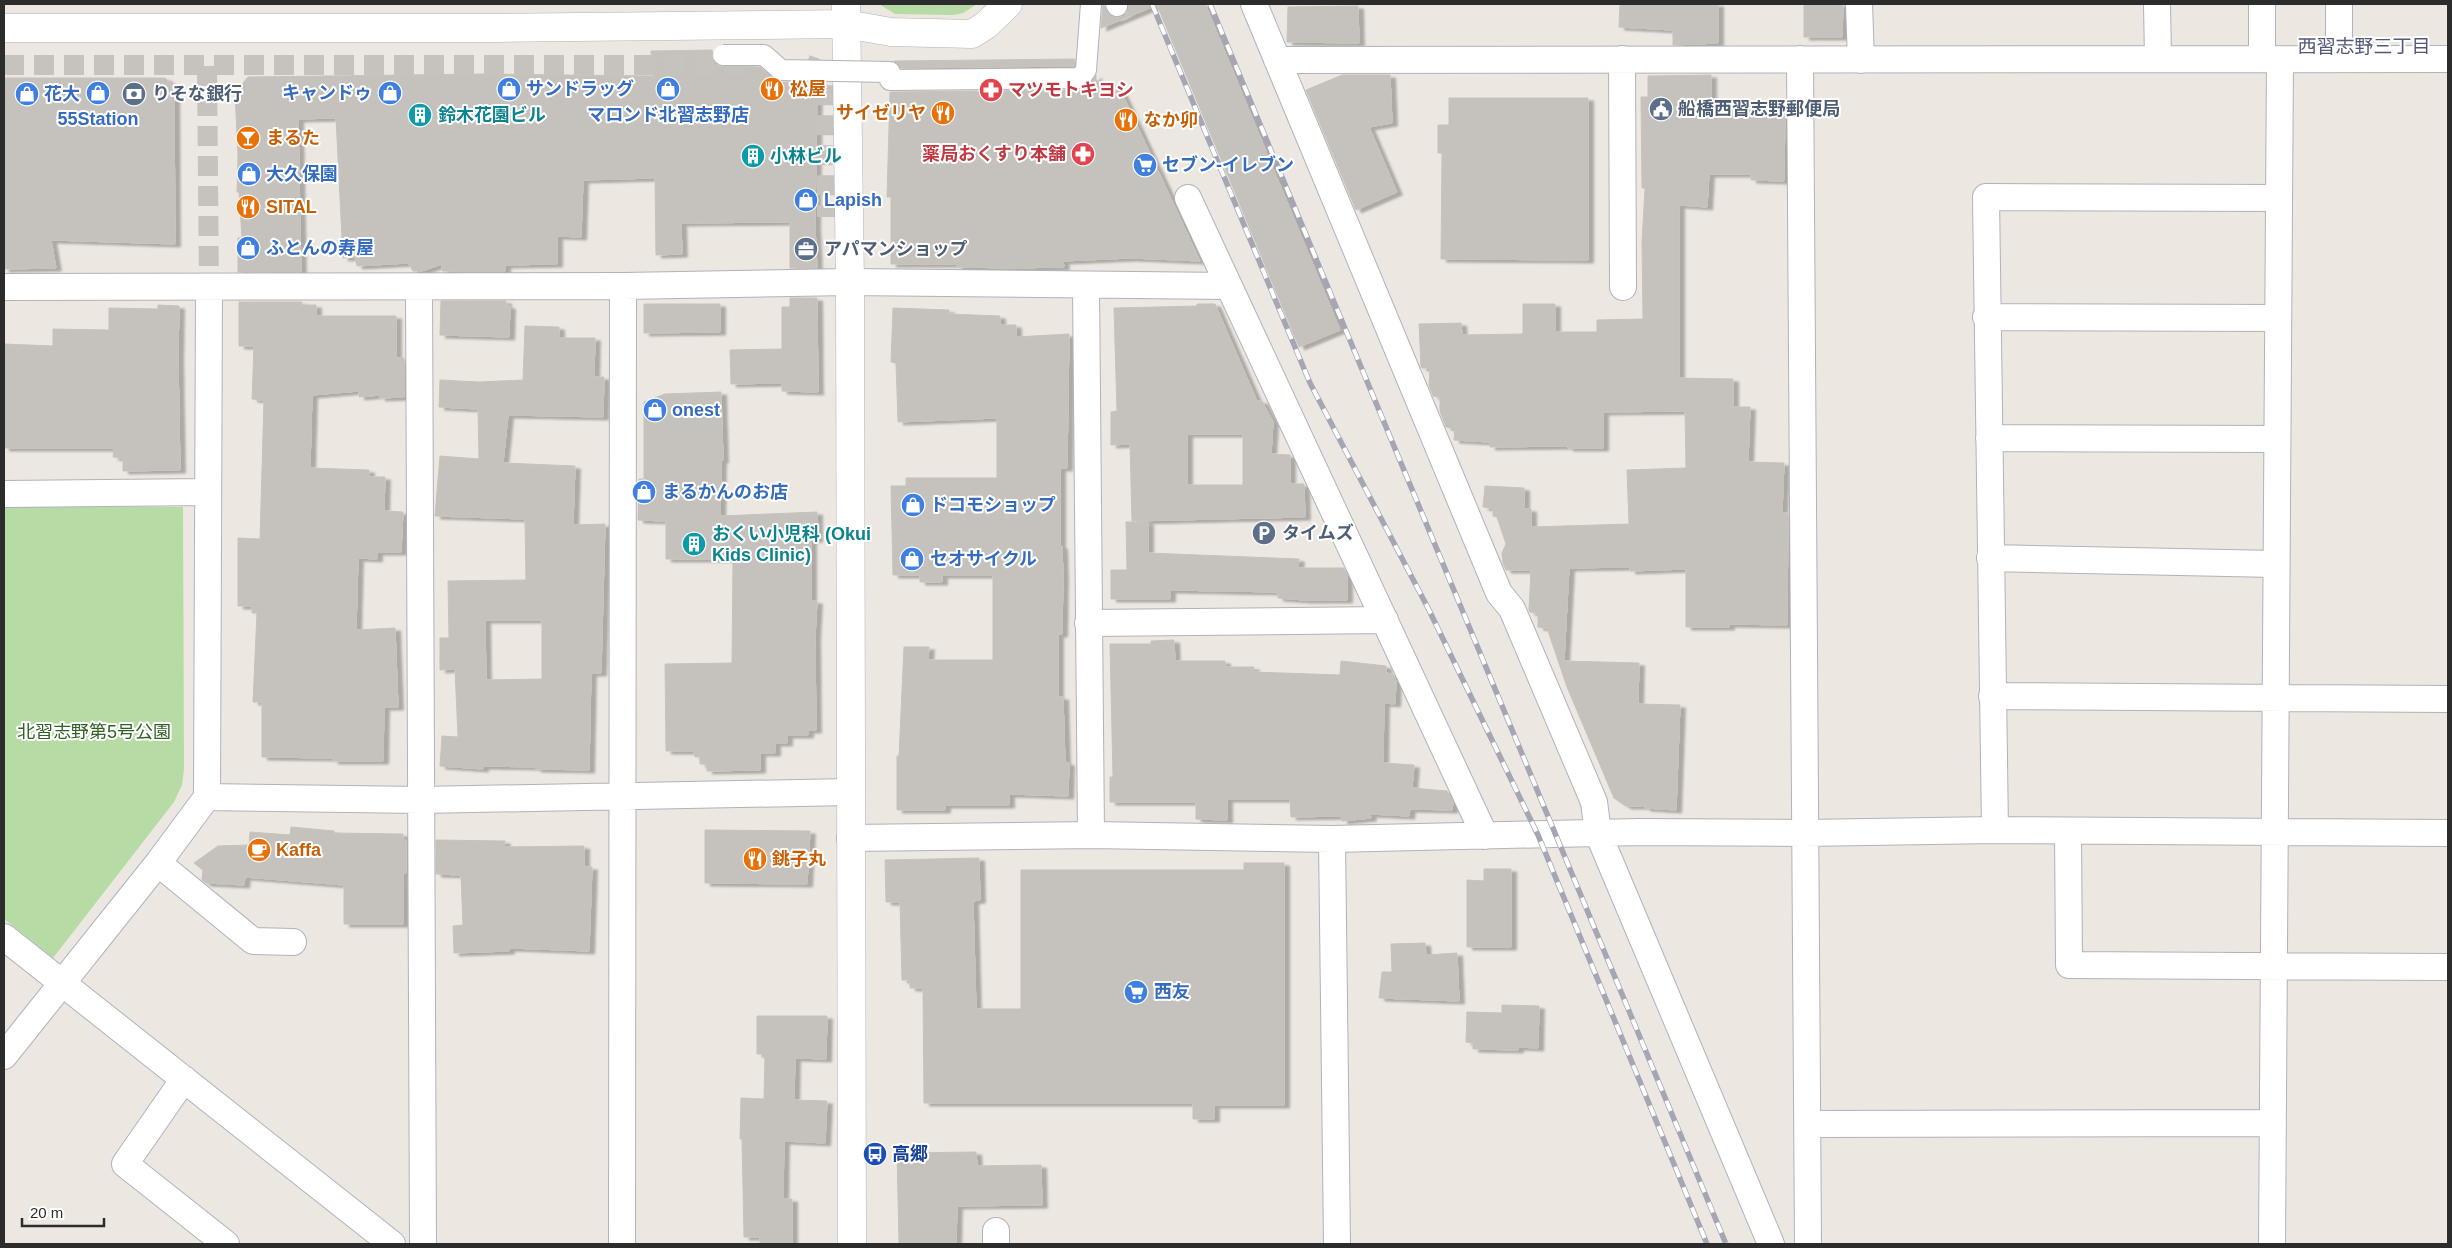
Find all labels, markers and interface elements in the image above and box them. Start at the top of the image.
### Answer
district label: 西習志野三丁目 [2297,36,2431,57]
shop icon: サンドラッグ [496,76,522,102]
shop icon: マロンド北習志野店 [655,76,681,102]
restaurant icon: 松屋 [759,76,785,102]
pharmacy icon: マツモトキヨシ [978,77,1004,103]
place label: サンドラッグ [526,79,634,99]
place label: 松屋 [790,79,826,99]
shop icon: 55Station [85,80,111,106]
shop icon: キャンドゥ [377,80,403,106]
place label: マツモトキヨシ [1008,80,1134,100]
shop icon: 花大 [14,81,40,107]
bank icon: りそな銀行 [121,81,147,107]
place label: りそな銀行 [152,83,242,104]
place label: キャンドゥ [282,83,372,103]
place label: 花大 [44,84,80,104]
public building icon: 船橋西習志野郵便局 [1648,96,1674,122]
place label: 船橋西習志野郵便局 [1678,99,1840,119]
restaurant icon: サイゼリヤ [930,100,956,126]
building icon: 鈴木花園ビル [407,102,433,128]
place label: サイゼリヤ [836,103,926,123]
place label: 鈴木花園ビル [438,105,546,125]
place label: マロンド北習志野店 [587,105,749,125]
restaurant icon: なか卯 [1113,107,1139,133]
place label: 55Station [57,109,139,129]
place label: なか卯 [1144,110,1198,130]
bar icon: まるた [235,125,261,151]
place label: まるた [266,128,320,148]
pharmacy icon: 薬局おくすり本舗 [1070,141,1096,167]
building icon: 小林ビル [740,143,766,169]
place label: 薬局おくすり本舗 [922,144,1066,164]
place label: 小林ビル [770,146,842,166]
supermarket icon: セブン-イレブン [1132,152,1158,178]
place label: セブン-イレブン [1162,155,1294,175]
shop icon: 大久保園 [236,161,262,187]
place label: 大久保園 [266,164,338,184]
shop icon: Lapish [793,187,819,213]
place label: Lapish [824,190,882,210]
restaurant icon: SITAL [235,194,261,220]
place label: SITAL [266,197,317,217]
shop icon: ふとんの寿屋 [235,235,261,261]
office icon: アパマンショップ [793,236,819,262]
place label: ふとんの寿屋 [266,238,374,258]
place label: アパマンショップ [824,239,968,259]
shop icon: onest [642,397,668,423]
place label: onest [672,400,720,420]
shop icon: まるかんのお店 [631,479,657,505]
place label: まるかんのお店 [662,482,788,502]
shop icon: ドコモショップ [900,492,926,518]
place label: ドコモショップ [930,495,1056,515]
parking icon: タイムズ [1251,520,1277,546]
place label: タイムズ [1282,523,1354,543]
place label: おくい小児科 (Okui Kids Clinic) [712,524,871,565]
building icon: おくい小児科 (Okui Kids Clinic) [681,531,707,557]
shop icon: セオサイクル [899,546,925,572]
place label: セオサイクル [930,549,1037,569]
park label: 北習志野第5号公園 [17,722,171,742]
cafe icon: Kaffa [246,837,272,863]
place label: Kaffa [276,840,322,860]
restaurant icon: 銚子丸 [742,846,768,872]
place label: 銚子丸 [771,849,826,869]
supermarket icon: 西友 [1123,979,1149,1005]
place label: 西友 [1154,982,1190,1002]
bus stop icon: 高郷 [862,1141,888,1167]
place label: 高郷 [892,1144,928,1164]
scale bar [22,1196,105,1228]
text: 20 m [30,1204,63,1221]

